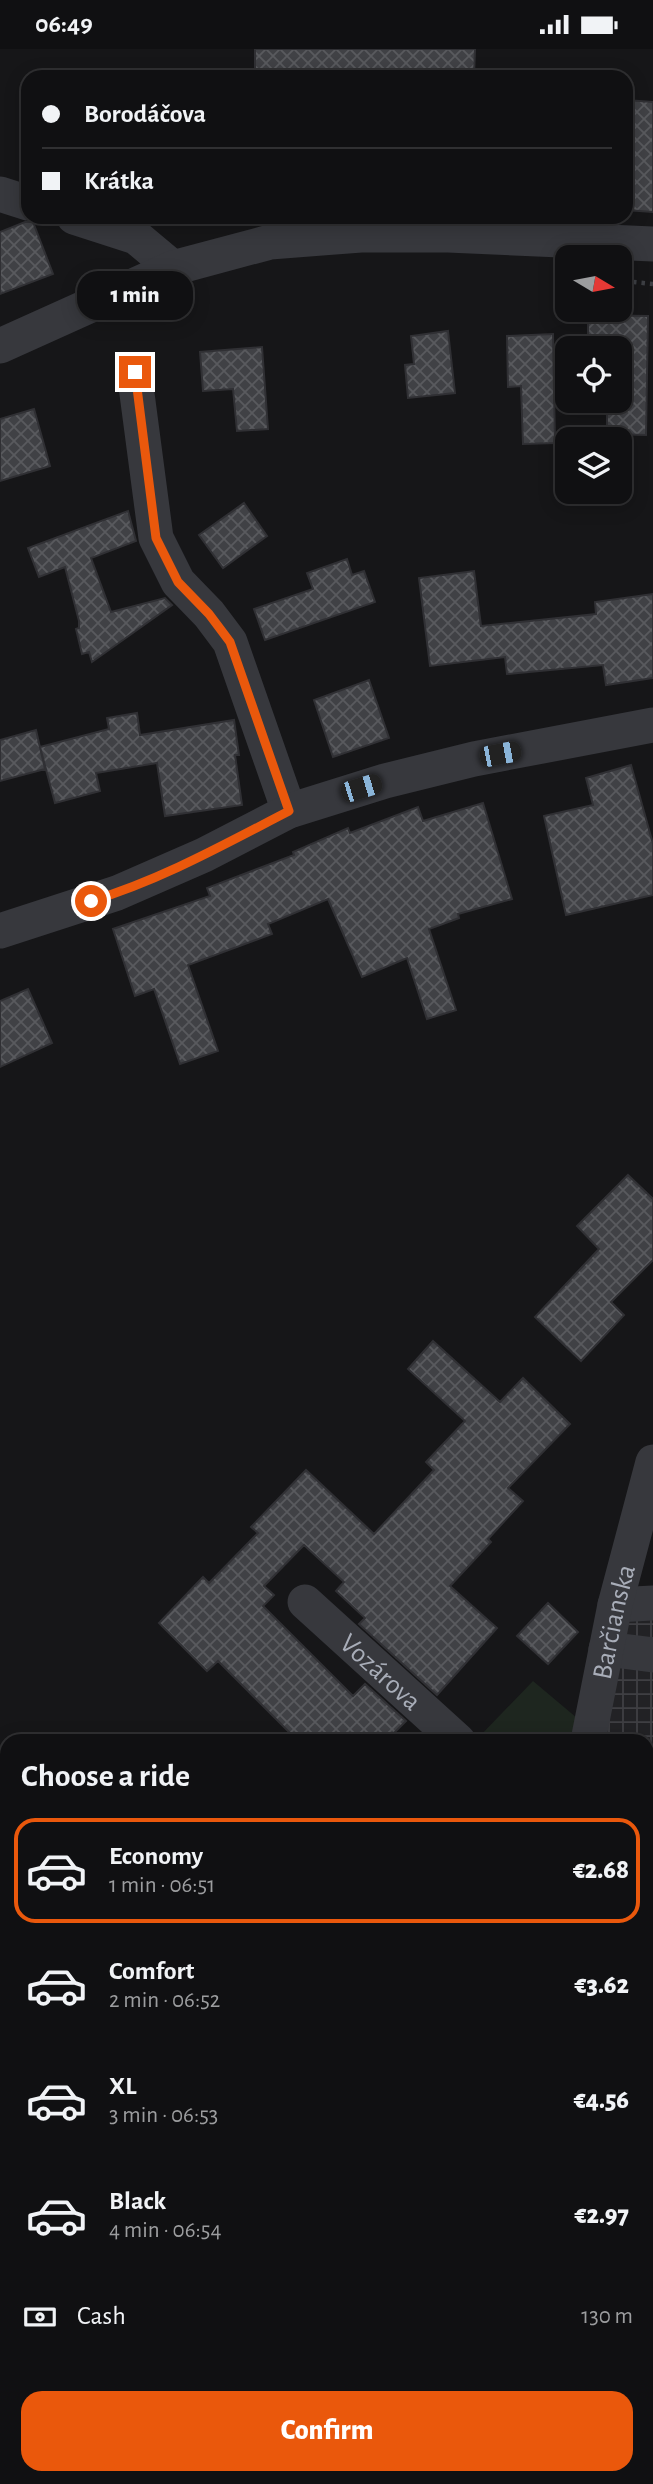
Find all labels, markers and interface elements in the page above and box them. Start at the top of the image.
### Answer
text: 06:49 [35,11,93,37]
text: Borodáčova [84,101,206,127]
text: Krátka [84,168,154,194]
north arrow [555,245,632,322]
map controls [555,245,632,504]
callout: 1 min [77,271,193,319]
text: 1 min [111,284,159,307]
button: locate [555,336,632,413]
route end [119,356,151,388]
button: layers [555,427,632,504]
car [478,740,523,768]
car [338,772,385,804]
route start [75,885,107,917]
street label: Barčianska [589,1561,641,1682]
street label: Vozárova [334,1629,426,1716]
text: Choose a ride [21,1760,190,1792]
icon: car [25,1839,88,1902]
text: Economy [109,1843,203,1869]
text: €2.68 [573,1857,629,1883]
text: 1 min · 06:51 [109,1874,215,1897]
icon: car [25,1954,88,2017]
text: Comfort [109,1958,194,1984]
text: €3.62 [575,1972,629,1998]
text: 2 min · 06:52 [109,1989,220,2012]
icon: car [25,2069,88,2132]
text: XL [109,2073,136,2099]
text: €4.56 [574,2087,629,2113]
text: 3 min · 06:53 [109,2104,218,2127]
icon: car [25,2184,88,2247]
text: Black [109,2188,166,2214]
text: €2.97 [575,2202,629,2228]
text: 4 min · 06:54 [109,2219,221,2242]
icon: cash [21,2298,59,2336]
text: Cash [77,2303,126,2329]
text: 130 m [581,2305,633,2328]
button: Confirm [21,2391,633,2471]

